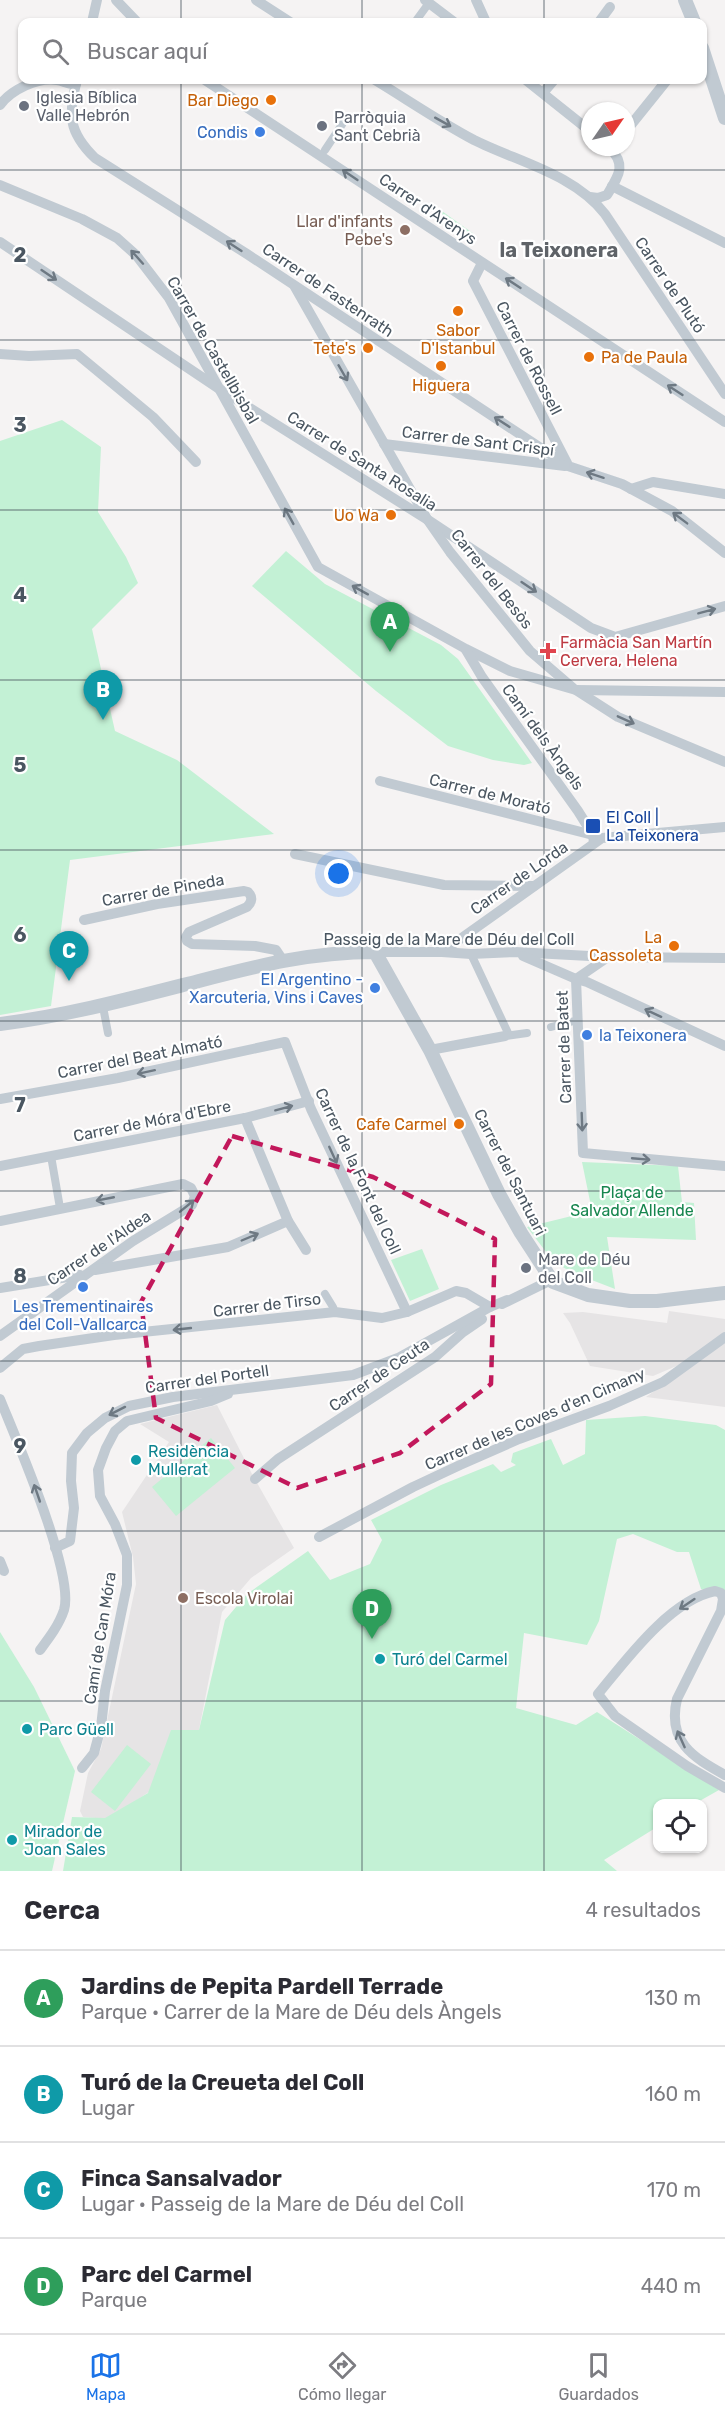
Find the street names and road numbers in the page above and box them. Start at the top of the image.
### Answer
street label: Carrer d'Arenys [376,169,480,249]
street label: Carrer de Plutó [631,233,709,337]
street label: Carrer de Fastenrath [259,239,397,341]
street label: Carrer de Castellbisbal [163,273,263,427]
street label: Carrer de Rossell [492,298,566,418]
street label: Carrer de Santa Rosalia [284,407,440,515]
street label: Carrer de Sant Crispí [401,422,556,460]
street label: Carrer del Besòs [447,525,537,633]
street label: Camí dels Àngels [498,680,588,794]
street label: Carrer de Morató [427,770,553,818]
street label: Carrer de Lorda [467,837,571,919]
street label: Carrer de Pineda [100,870,226,910]
street label: Passeig de la Mare de Déu del Coll [324,930,574,949]
street label: Carrer de Batet [553,990,575,1104]
street label: Carrer del Beat Almató [56,1032,224,1082]
street label: Carrer de la Font del Coll [311,1085,405,1257]
street label: Carrer de Móra d'Ebre [72,1096,232,1146]
street label: Carrer del Santuari [470,1106,550,1238]
street label: Carrer de l'Aldea [44,1206,154,1290]
street label: Carrer de Tirso [212,1289,322,1321]
street label: Carrer de Ceuta [325,1334,433,1416]
street label: Carrer del Portell [144,1361,270,1397]
street label: Carrer de les Coves d'en Cimany [422,1364,648,1474]
street label: Camí de Can Móra [80,1570,120,1706]

